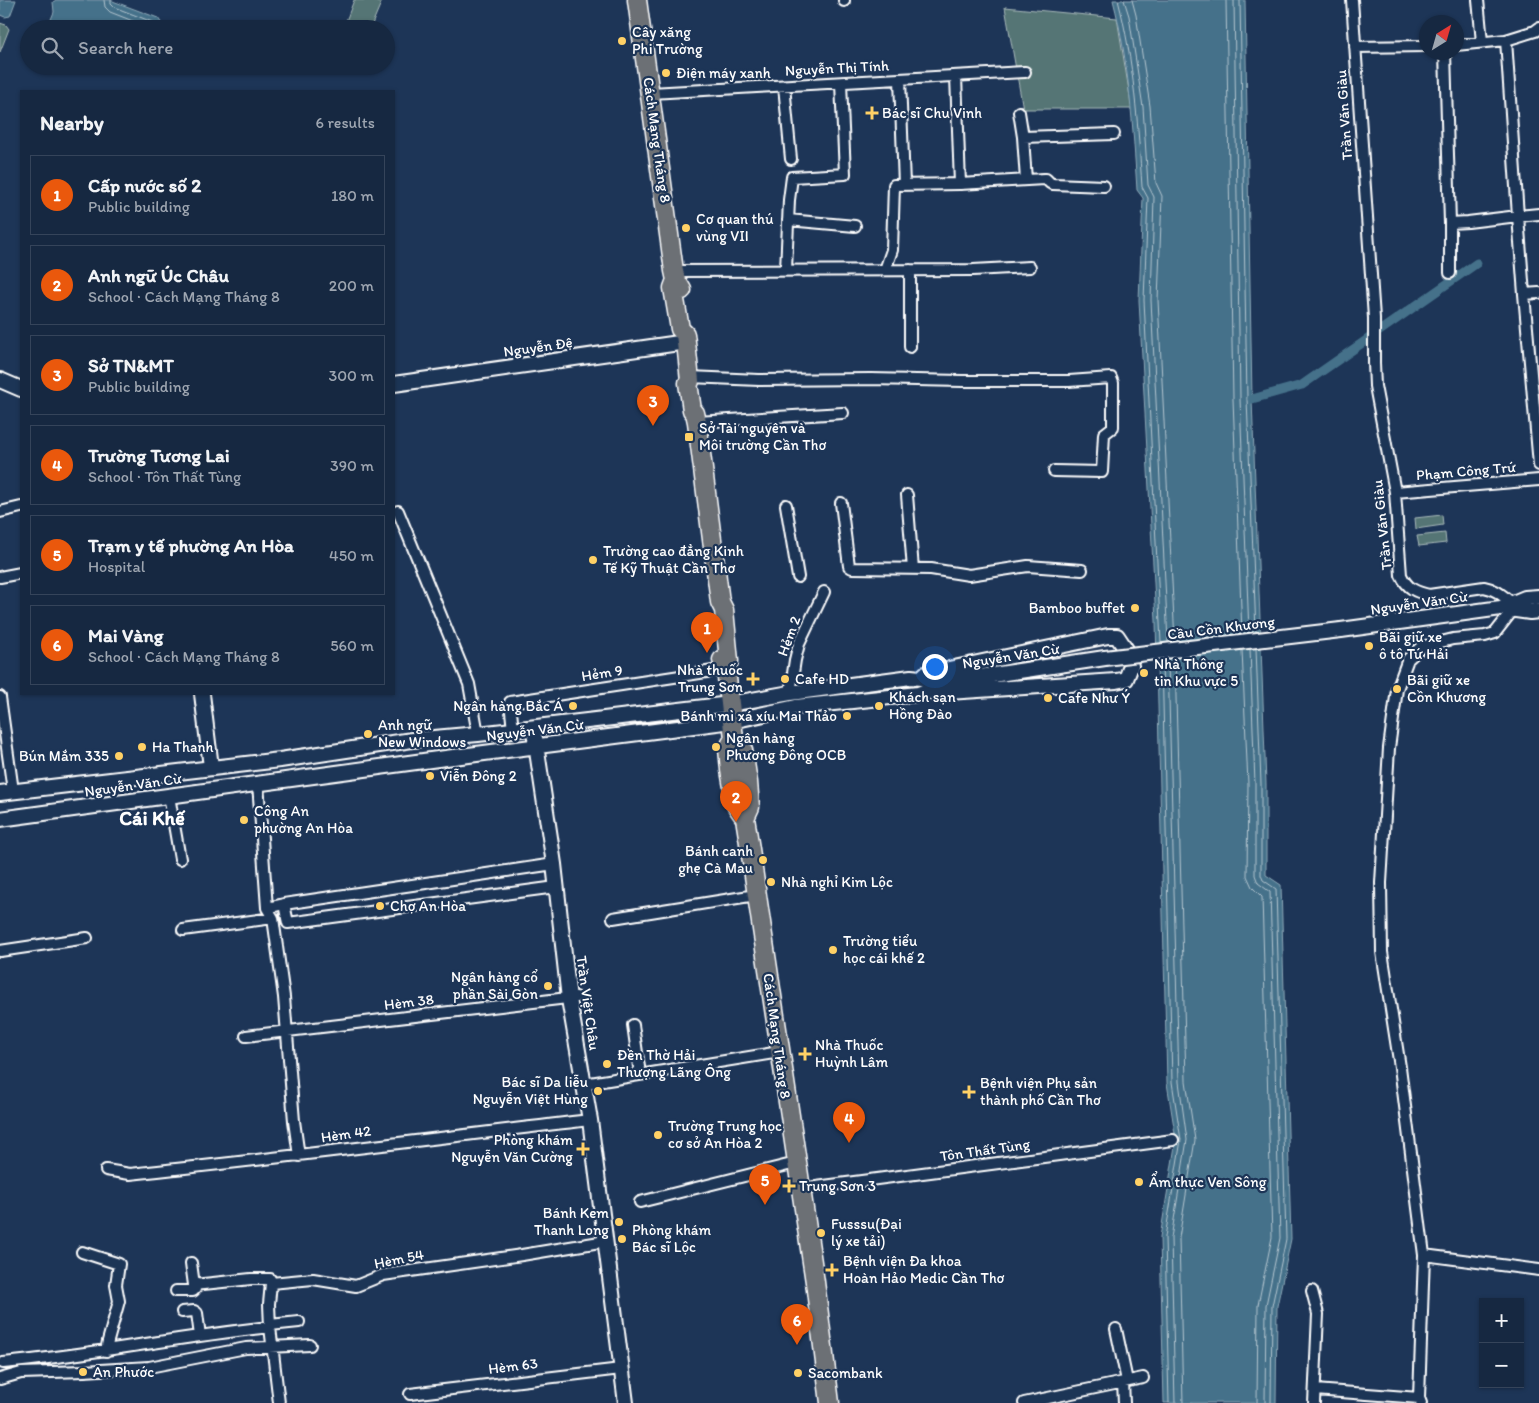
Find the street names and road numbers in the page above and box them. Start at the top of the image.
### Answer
street label: Nguyễn Thị Tính [784,56,890,80]
street label: Trần Văn Giàu [1332,69,1356,161]
street label: Cách Mạng Tháng 8 [639,76,675,204]
street label: Nguyễn Đệ [502,333,574,361]
street label: Phạm Công Trứ [1415,458,1517,484]
street label: Trần Văn Giàu [1368,479,1396,571]
street label: Nguyễn Văn Cừ [1369,587,1469,619]
street label: Cầu Cồn Khương [1166,612,1276,644]
street label: Hẻm 2 [773,613,805,659]
street label: Nguyễn Văn Cừ [961,639,1061,673]
street label: Hẻm 9 [580,661,624,685]
street label: Nguyễn Văn Cừ [485,715,585,745]
street label: Nguyễn Văn Cừ [83,769,183,801]
street label: Trần Việt Châu [572,955,604,1051]
street label: Cách Mạng Tháng 8 [759,972,795,1100]
street label: Hèm 38 [383,990,435,1014]
street label: Hèm 42 [320,1122,372,1146]
street label: Tôn Thất Tùng [939,1135,1031,1165]
street label: Hèm 54 [373,1245,425,1273]
street label: Hèm 63 [487,1354,539,1378]

